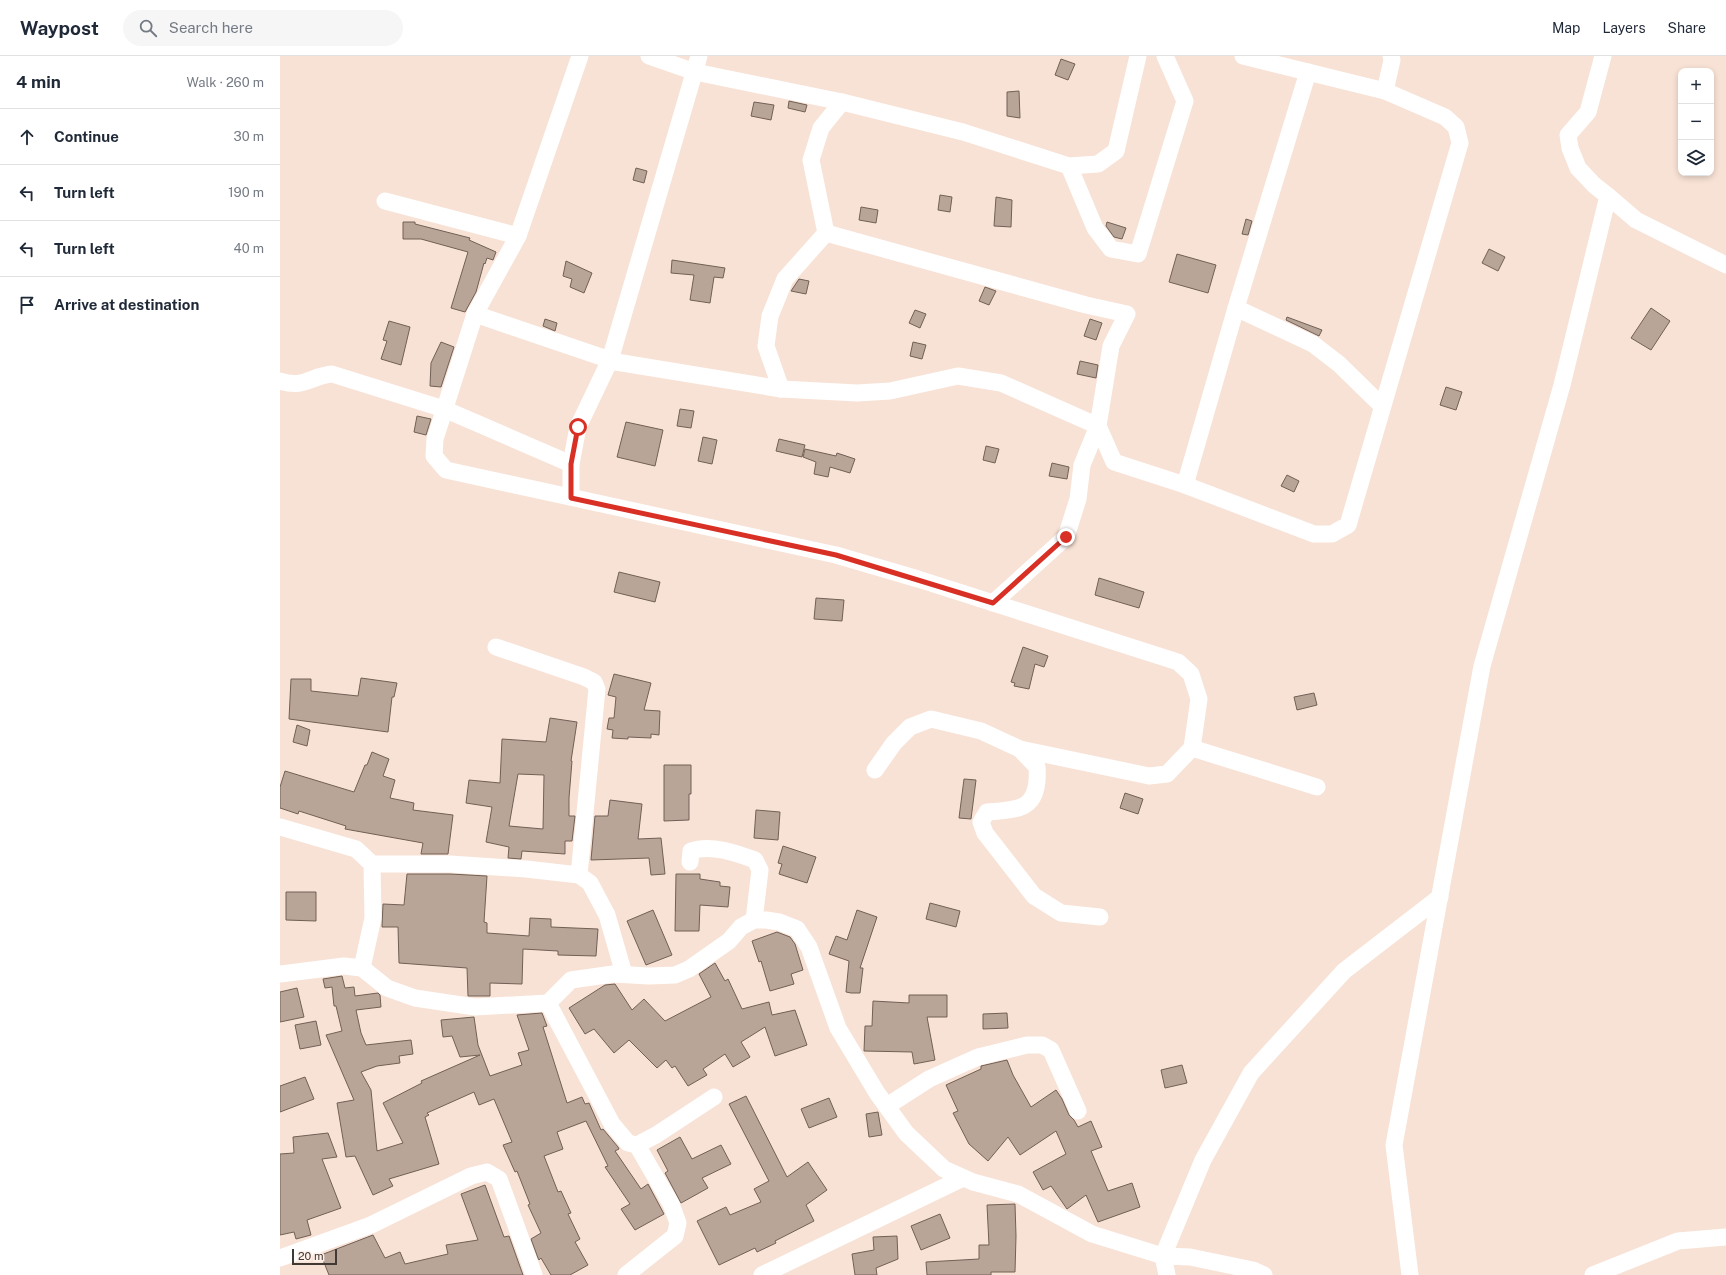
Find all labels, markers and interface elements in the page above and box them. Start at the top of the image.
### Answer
search box [123,10,403,46]
text: Waypost [20,17,99,39]
icon: search [137,17,159,39]
text: Search here [169,19,253,36]
text: Map [1552,20,1580,36]
text: Layers [1602,20,1646,36]
text: Share [1668,20,1706,36]
map controls [1678,68,1714,176]
button: + [1678,68,1714,104]
text: 4 min [16,72,61,92]
text: Walk · 260 m [186,75,264,90]
button: − [1678,104,1714,140]
icon: ahead [16,126,38,148]
text: Continue [54,128,119,145]
text: 30 m [234,129,264,144]
button: layers [1678,140,1714,176]
icon: left [16,182,38,204]
text: Turn left [54,184,115,201]
text: 190 m [228,185,264,200]
icon: left [16,238,38,260]
text: Turn left [54,240,115,257]
text: 40 m [233,241,264,256]
icon: arrive [16,294,38,316]
text: Arrive at destination [54,296,199,313]
route start [569,418,587,436]
route end [1057,528,1075,546]
scale bar [292,1247,337,1266]
text: 20 m [298,1250,323,1262]

